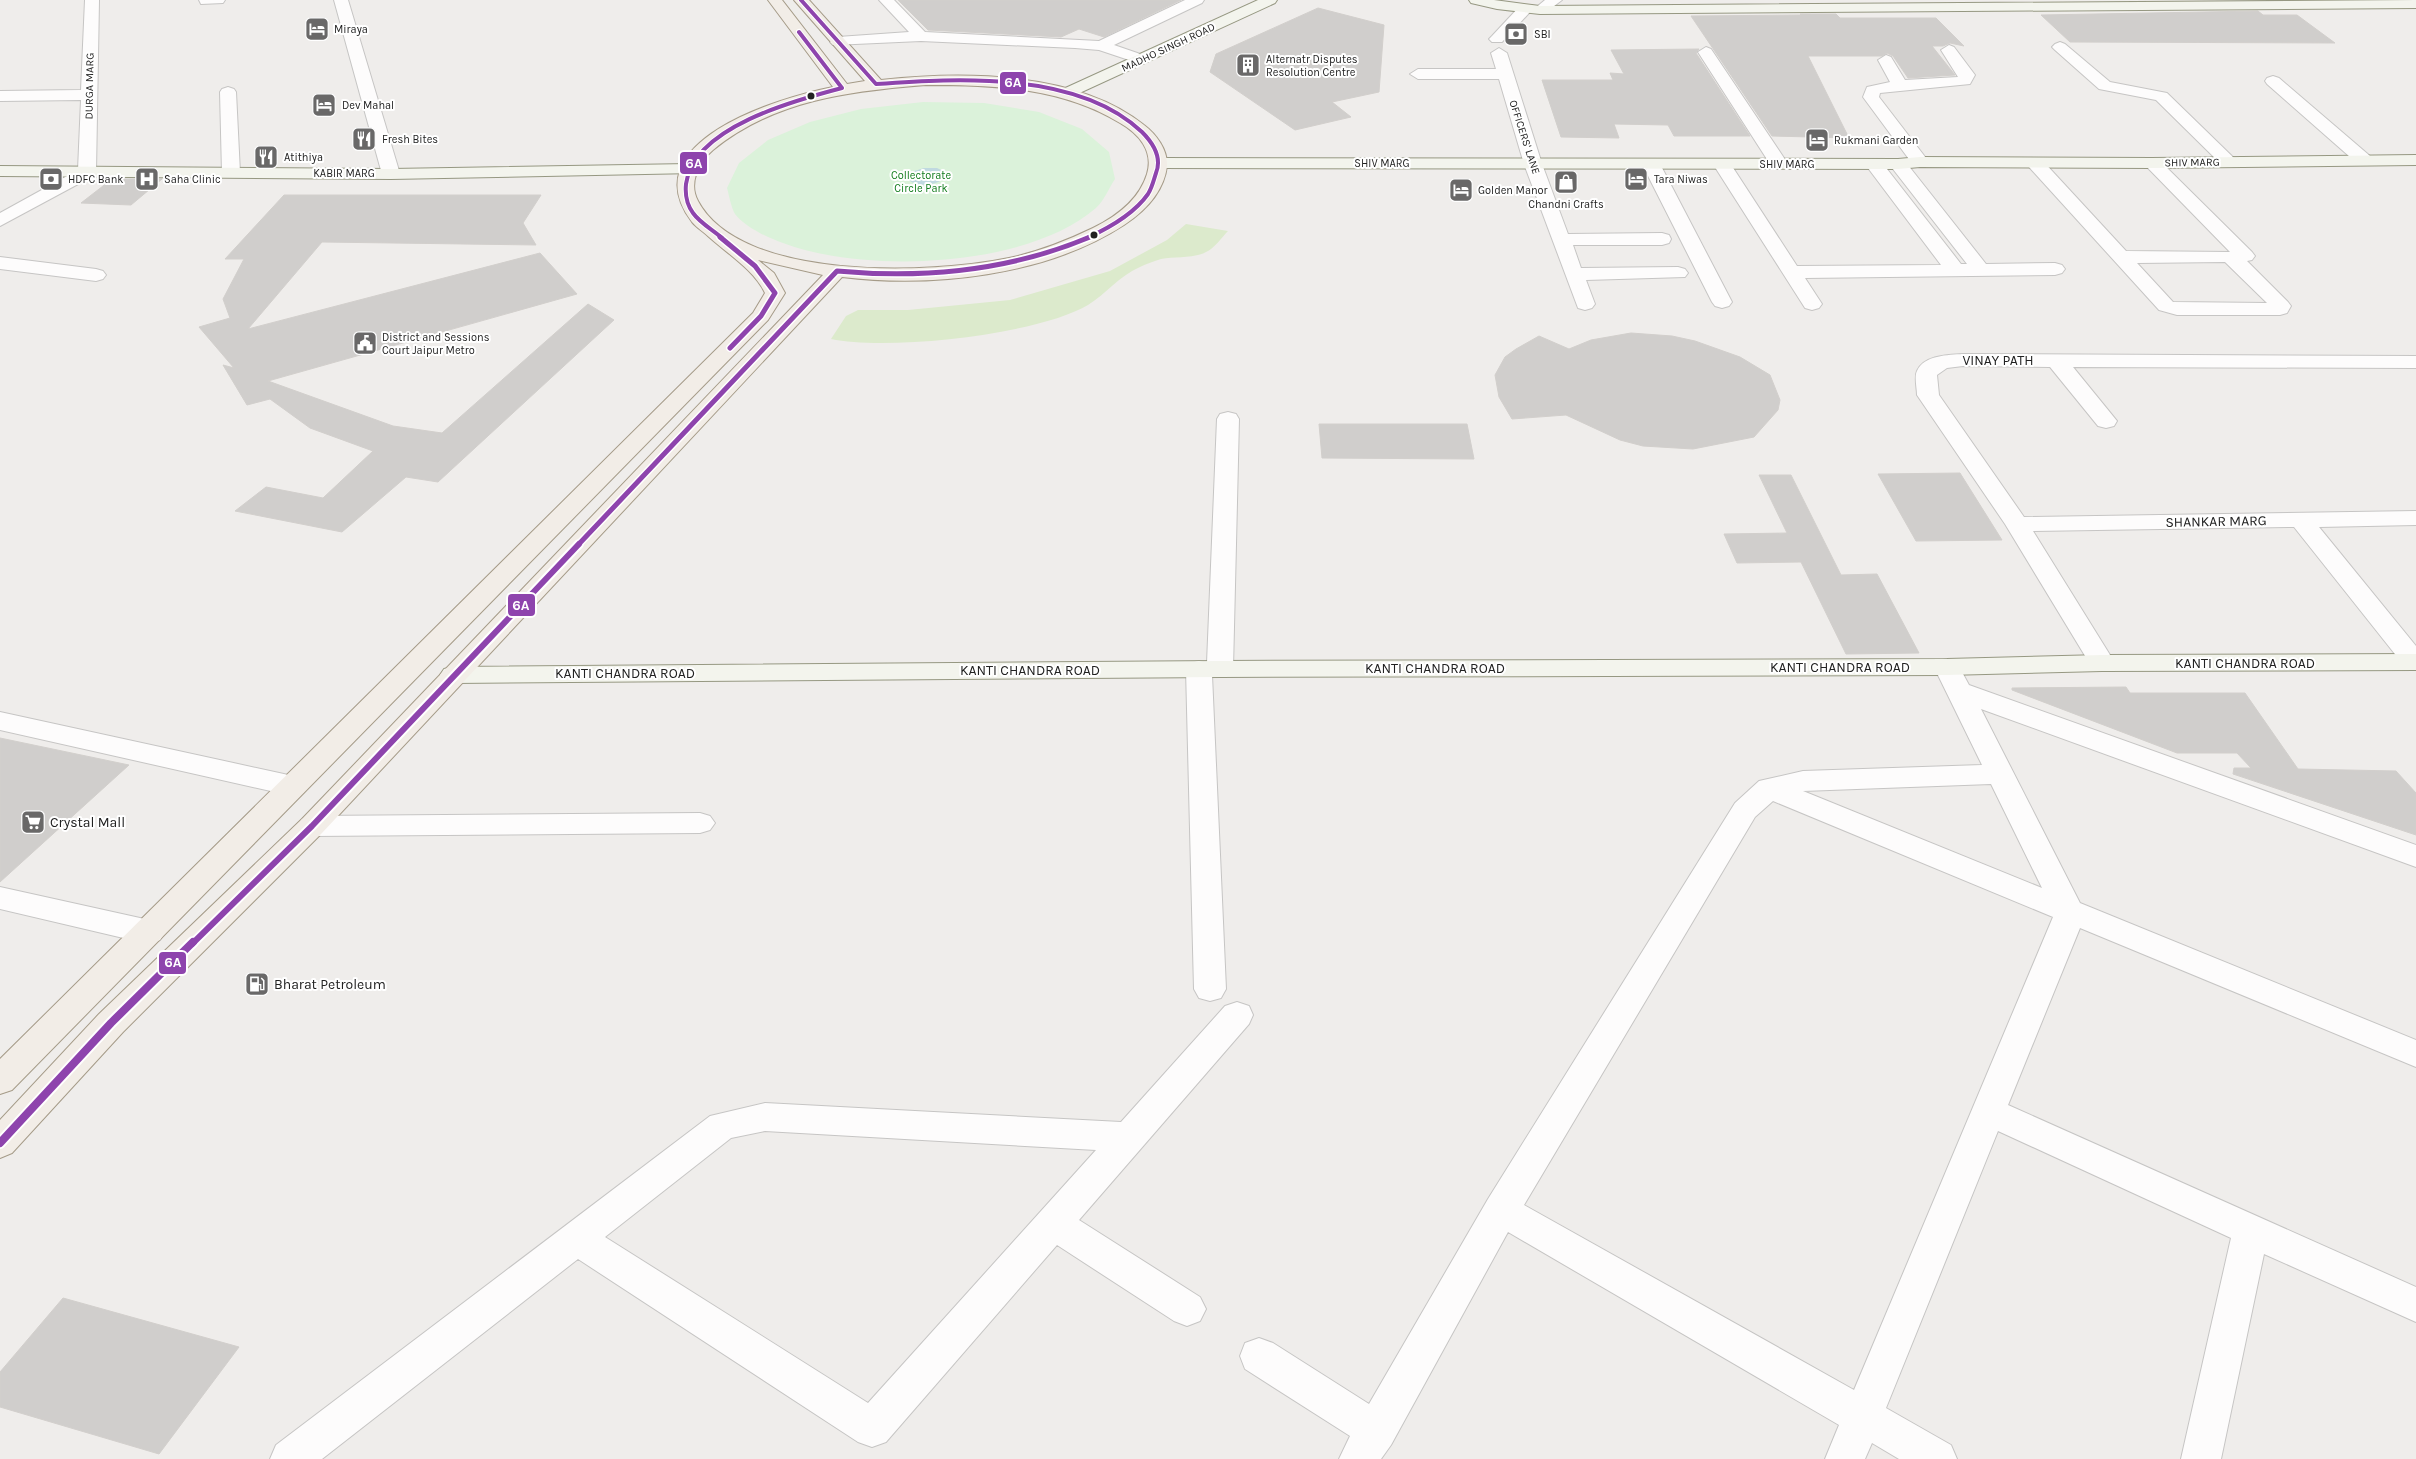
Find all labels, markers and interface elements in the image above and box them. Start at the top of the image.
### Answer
hotel icon: Miraya [304,16,330,42]
street label: MADHO SINGH ROAD [1119,20,1217,75]
bank icon: SBI [1503,21,1529,47]
place label: Miraya [334,23,368,36]
place label: SBI [1534,28,1551,41]
building icon: Alternatr Disputes Resolution Centre [1235,52,1261,78]
street label: DURGA MARG [82,53,97,119]
place label: Alternatr Disputes Resolution Centre [1266,53,1358,79]
line badge: 6A [999,71,1027,95]
text: 6A [1004,74,1022,91]
unlabelled marker [806,91,816,101]
hotel icon: Dev Mahal [311,92,337,118]
street label: OFFICERS' LANE [1506,98,1543,176]
place label: Dev Mahal [342,99,394,112]
restaurant icon: Fresh Bites [351,126,377,152]
hotel icon: Rukmani Garden [1804,127,1830,153]
place label: Fresh Bites [382,133,438,146]
place label: Rukmani Garden [1834,134,1918,147]
restaurant icon: Atithiya [253,144,279,170]
place label: Atithiya [284,151,323,164]
line badge: 6A [679,151,708,175]
text: 6A [685,155,703,172]
street label: SHIV MARG [2164,156,2220,169]
street label: SHIV MARG [1354,157,1410,170]
street label: SHIV MARG [1759,158,1815,171]
bank icon: HDFC Bank [38,166,64,192]
hospital icon: Saha Clinic [134,166,160,192]
hotel icon: Tara Niwas [1623,166,1649,192]
street label: KABIR MARG [313,167,375,180]
park label: Collectorate Circle Park [891,169,951,195]
shop icon: Chandni Crafts [1553,169,1579,195]
place label: HDFC Bank [68,173,123,186]
place label: Saha Clinic [164,173,221,186]
place label: Tara Niwas [1654,173,1708,186]
hotel icon: Golden Manor [1448,177,1474,203]
place label: Golden Manor [1478,184,1548,197]
place label: Chandni Crafts [1528,198,1604,211]
unlabelled marker [1089,230,1099,240]
public building icon: District and Sessions Court Jaipur Metro [352,330,378,356]
place label: District and Sessions Court Jaipur Metro [382,331,490,357]
street label: VINAY PATH [1962,352,2034,369]
street label: SHANKAR MARG [2165,512,2267,531]
line badge: 6A [507,593,536,617]
text: 6A [512,597,530,614]
street label: KANTI CHANDRA ROAD [2175,655,2315,672]
street label: KANTI CHANDRA ROAD [1770,659,1910,676]
street label: KANTI CHANDRA ROAD [1365,660,1505,677]
street label: KANTI CHANDRA ROAD [960,662,1100,679]
street label: KANTI CHANDRA ROAD [555,665,695,682]
supermarket icon: Crystal Mall [20,809,46,835]
place label: Crystal Mall [50,814,125,831]
line badge: 6A [158,951,187,975]
text: 6A [164,954,182,971]
fuel station icon: Bharat Petroleum [244,971,270,997]
place label: Bharat Petroleum [274,976,386,993]

